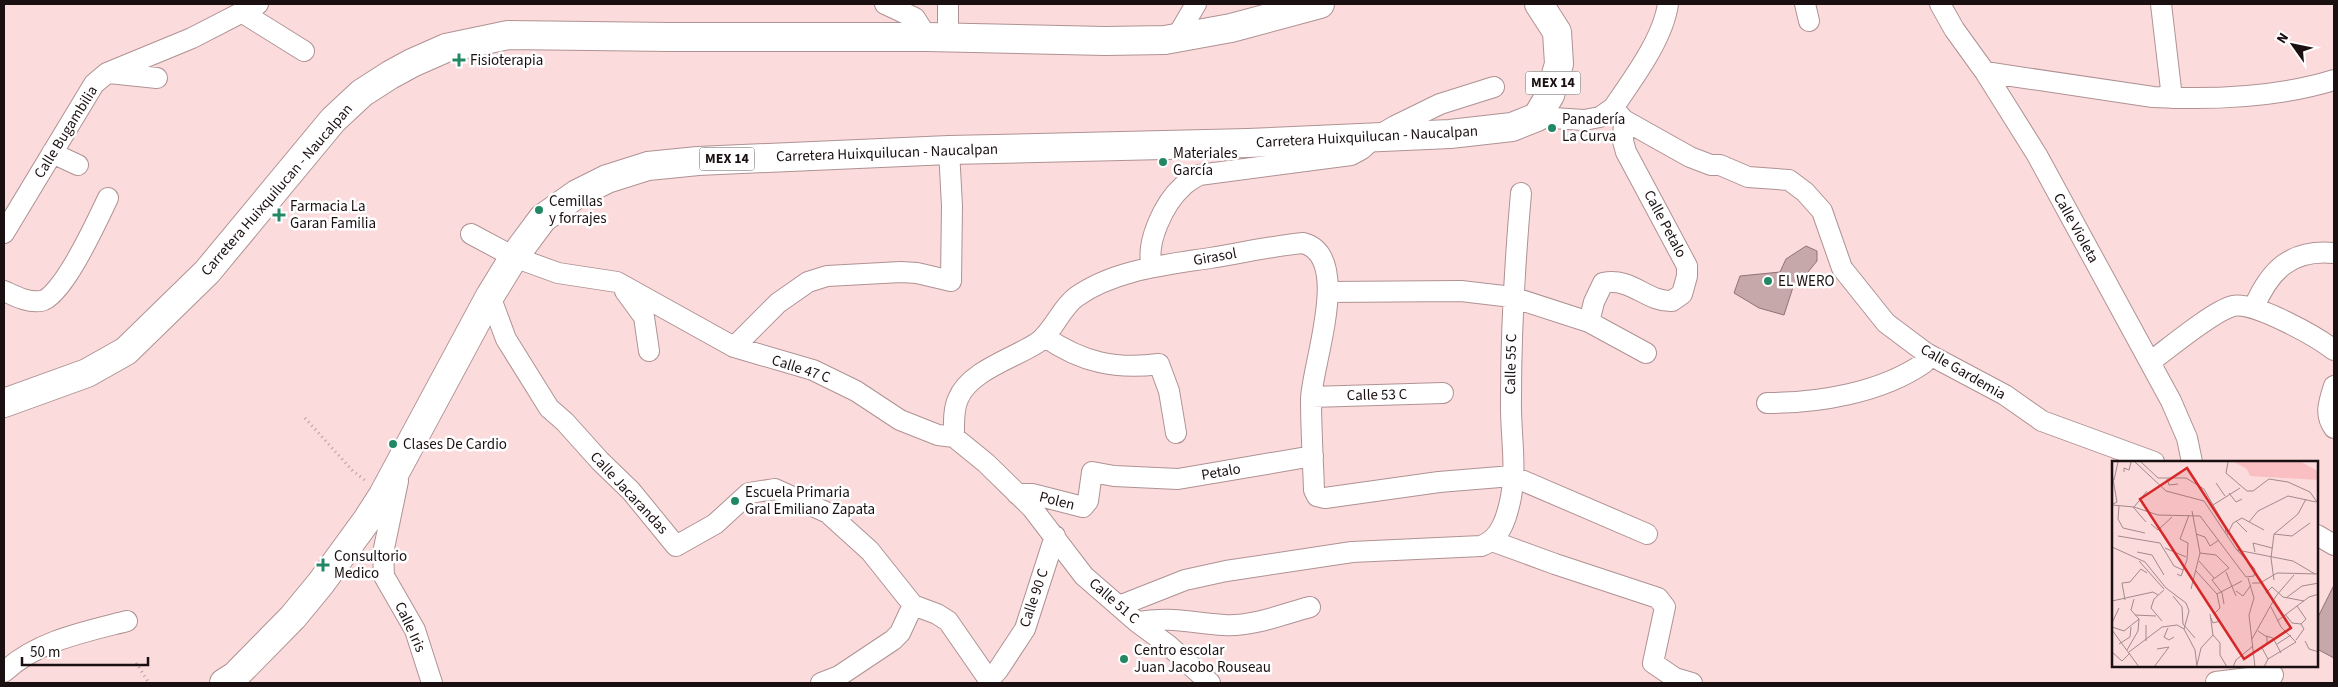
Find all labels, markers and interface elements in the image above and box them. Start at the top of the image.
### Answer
north arrow [2268,20,2318,70]
text: N [2272,29,2294,48]
place label: Fisioterapia [470,50,543,71]
marker: Fisioterapia [452,53,466,67]
road number: MEX 14 [1526,72,1580,95]
street label: Calle Bugambilia [29,82,103,182]
street label: Carretera Huixquilucan - Naucalpan [196,99,358,281]
place label: Panadería La Curva [1562,109,1625,147]
street label: Carretera Huixquilucan - Naucalpan [1256,121,1478,153]
marker: Panadería La Curva [1546,122,1558,134]
street label: Carretera Huixquilucan - Naucalpan [776,139,998,167]
place label: Materiales García [1173,143,1238,181]
road number: MEX 14 [700,148,754,170]
marker: Materiales García [1157,156,1169,168]
street label: Calle Petalo [1638,186,1692,262]
street label: Calle Violeta [2048,189,2104,267]
place label: Cemillas y forrajes [549,191,606,229]
place label: Farmacia La Garan Familia [290,196,376,234]
marker: Cemillas y forrajes [533,204,545,216]
marker: Farmacia La Garan Familia [272,208,286,222]
street label: Girasol [1192,243,1238,271]
place label: EL WERO [1778,271,1834,292]
marker: EL WERO [1762,275,1774,287]
street label: Calle 55 C [1500,333,1522,395]
street label: Calle Gardemia [1916,339,2010,405]
street label: Calle 47 C [769,350,834,388]
street label: Calle 53 C [1346,384,1408,406]
place label: Clases De Cardio [403,434,507,455]
marker: Clases De Cardio [387,438,399,450]
street label: Calle Jacarandas [585,447,673,539]
street label: Petalo [1200,458,1242,486]
inset map [2112,461,2318,667]
place label: Escuela Primaria Gral Emiliano Zapata [745,482,875,520]
street label: Polen [1037,486,1077,516]
marker: Escuela Primaria Gral Emiliano Zapata [729,495,741,507]
place label: Consultorio Medico [334,546,407,584]
marker: Consultorio Medico [316,558,330,572]
street label: Calle 90 C [1014,565,1054,630]
street label: Calle 51 C [1084,573,1144,629]
street label: Calle Iris [389,598,431,656]
scale bar [22,634,149,666]
place label: Centro escolar Juan Jacobo Rouseau [1134,640,1271,678]
text: 50 m [30,642,60,663]
marker: Centro escolar Juan Jacobo Rouseau [1118,653,1130,665]

